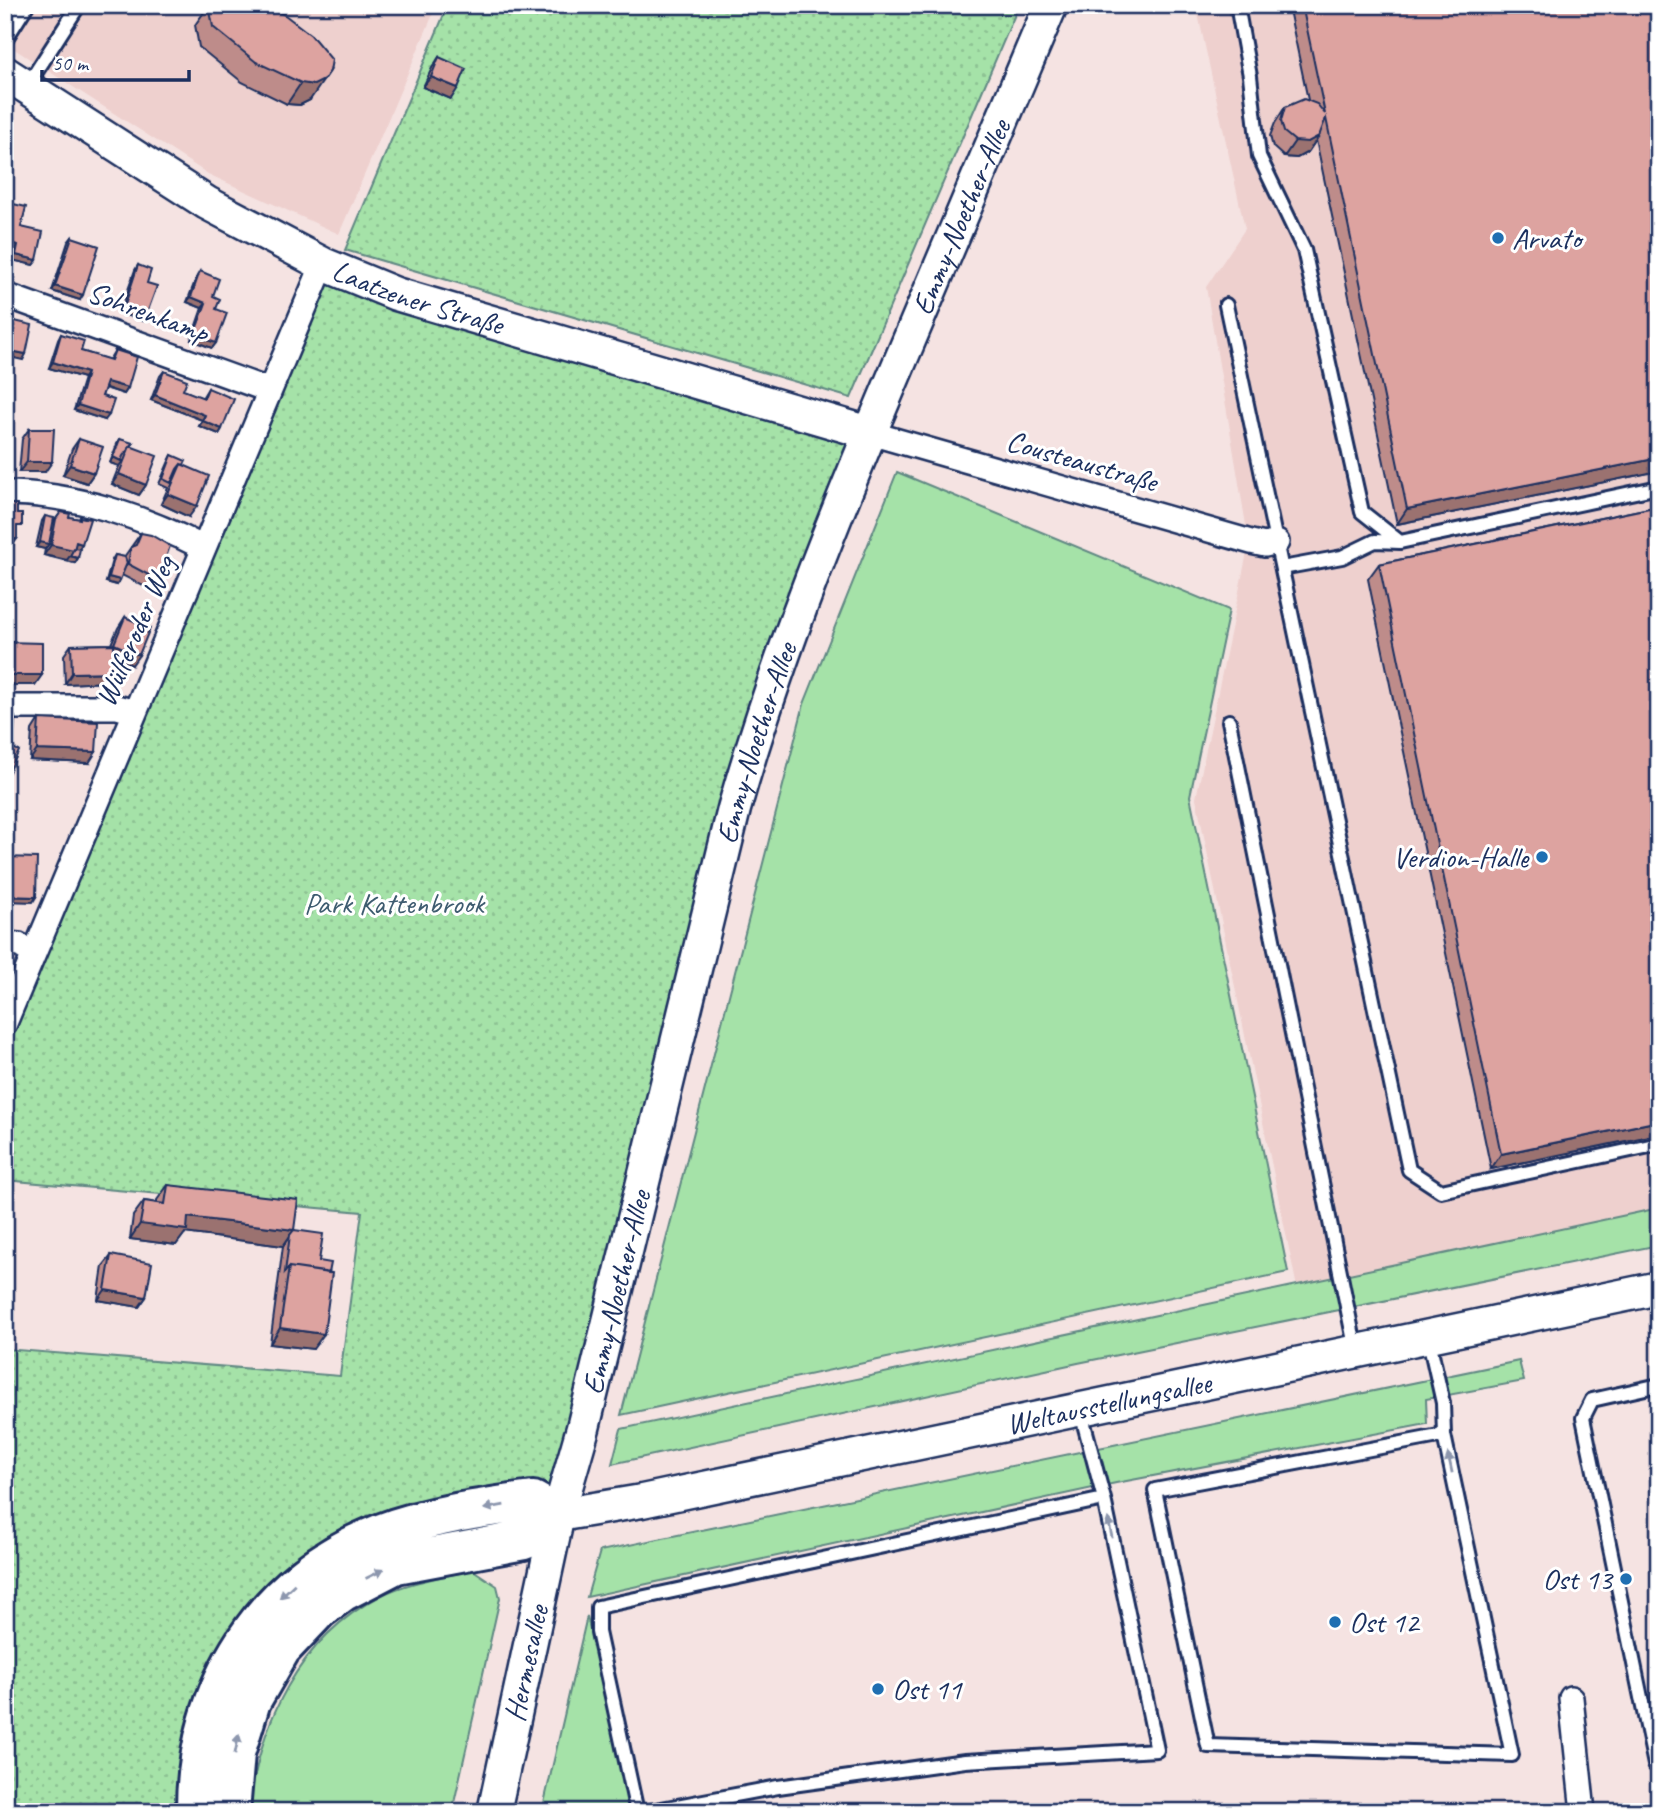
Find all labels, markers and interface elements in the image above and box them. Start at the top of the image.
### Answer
scale bar [42,38,189,82]
text: 50 m [52,50,90,76]
street label: Emmy-Noether-Allee [903,112,1020,320]
place label: Arvato [1512,219,1585,257]
marker: Arvato [1490,230,1506,246]
street label: Laatzener Straße [327,251,510,344]
street label: Sohrenkamp [82,273,215,352]
street label: Cousteaustraße [1002,421,1164,501]
street label: Wülferoder Weg [86,548,185,712]
street label: Emmy-Noether-Allee [707,635,806,847]
place label: Verdion-Halle [1392,838,1530,876]
marker: Verdion-Halle [1534,849,1550,865]
park label: Park Kattenbrook [304,884,486,922]
street label: Emmy-Noether-Allee [573,1185,660,1398]
street label: Weltausstellungsallee [1003,1363,1217,1443]
one-way arrow [1444,1452,1455,1474]
one-way arrow [483,1502,505,1513]
one-way arrow [1105,1517,1116,1539]
place label: Ost 13 [1542,1560,1614,1598]
one-way arrow [365,1568,385,1579]
marker: Ost 13 [1618,1571,1634,1587]
one-way arrow [278,1583,296,1599]
street label: Hermesallee [495,1600,557,1725]
place label: Ost 12 [1349,1603,1421,1641]
marker: Ost 12 [1327,1614,1343,1630]
place label: Ost 11 [892,1670,963,1708]
marker: Ost 11 [870,1681,886,1697]
one-way arrow [232,1733,243,1755]

